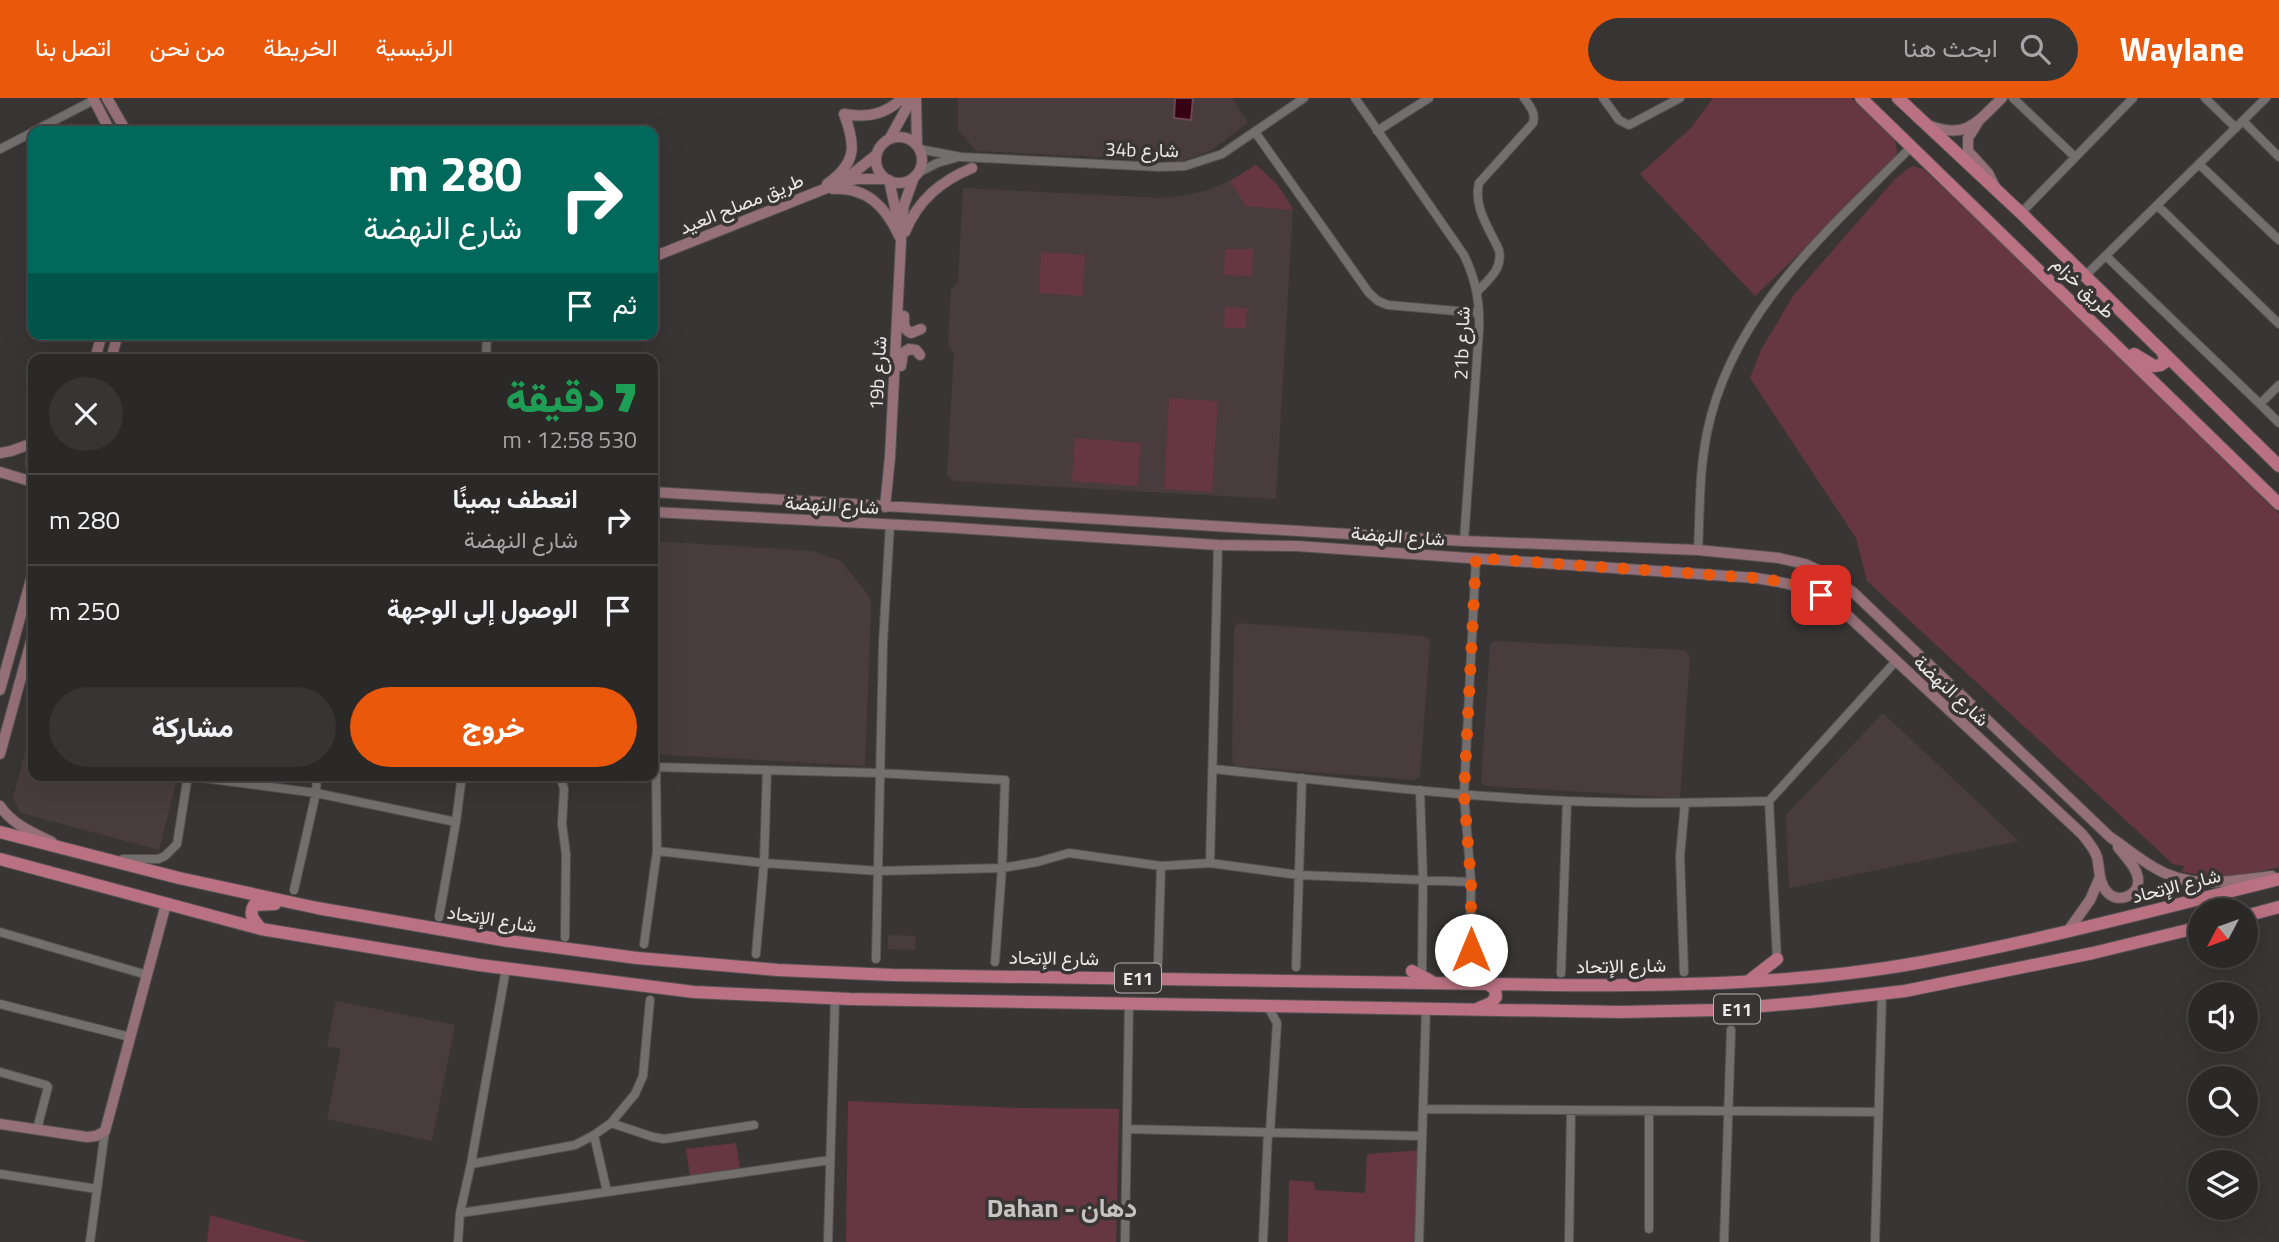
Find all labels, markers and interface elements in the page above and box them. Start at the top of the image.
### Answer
search box [1588,18,2078,81]
text: Waylane [2120,24,2244,74]
text: ابحث هنا [1903,28,1998,67]
text: اتصل بنا [35,29,111,65]
text: من نحن [149,29,225,65]
text: الخريطة [263,29,338,65]
text: الرئيسية [376,29,453,65]
icon: search [2016,30,2054,68]
street label: 34b شارع [1105,134,1179,164]
text: 280 m [388,135,522,210]
icon: right [546,154,637,245]
street label: طريق مصلح العيد [674,165,808,241]
text: شارع النهضة [363,203,522,251]
street label: طريق خزام [2046,249,2122,325]
text: ثم [613,285,637,324]
icon: arrive [561,287,599,325]
street label: 21b شارع [1445,306,1477,380]
street label: 19b شارع [861,335,893,411]
text: 7 دقيقة [505,364,637,428]
button: close [49,377,123,451]
text: 530 m · 12:58 [502,422,637,457]
text: انعطف يمينًا [452,479,578,518]
street label: شارع النهضة [784,487,880,521]
text: 280 m [49,500,120,539]
icon: right [599,501,637,539]
street label: شارع النهضة [1350,517,1446,553]
text: شارع النهضة [464,522,578,557]
pin [1791,565,1851,625]
icon: arrive [1802,576,1840,614]
text: الوصول إلى الوجهة [387,589,578,628]
text: 250 m [49,591,120,630]
icon: arrive [599,592,637,630]
street label: شارع النهضة [1908,647,1996,733]
button: مشاركة [49,687,336,767]
button: خروج [350,687,637,767]
street label: شارع الإتحاد [2129,860,2223,910]
street label: شارع الإتحاد [445,897,539,939]
north arrow [2188,898,2258,968]
map controls [2188,898,2258,1220]
position arrow [1434,913,1508,987]
street label: شارع الإتحاد [1009,942,1099,972]
street label: شارع الإتحاد [1576,950,1666,980]
road number: E11 [1115,964,1161,992]
button: sound [2188,982,2258,1052]
road number: E11 [1714,994,1760,1024]
button: search [2188,1066,2258,1136]
button: layers [2188,1150,2258,1220]
district label: Dahan - دهان [987,1188,1137,1227]

